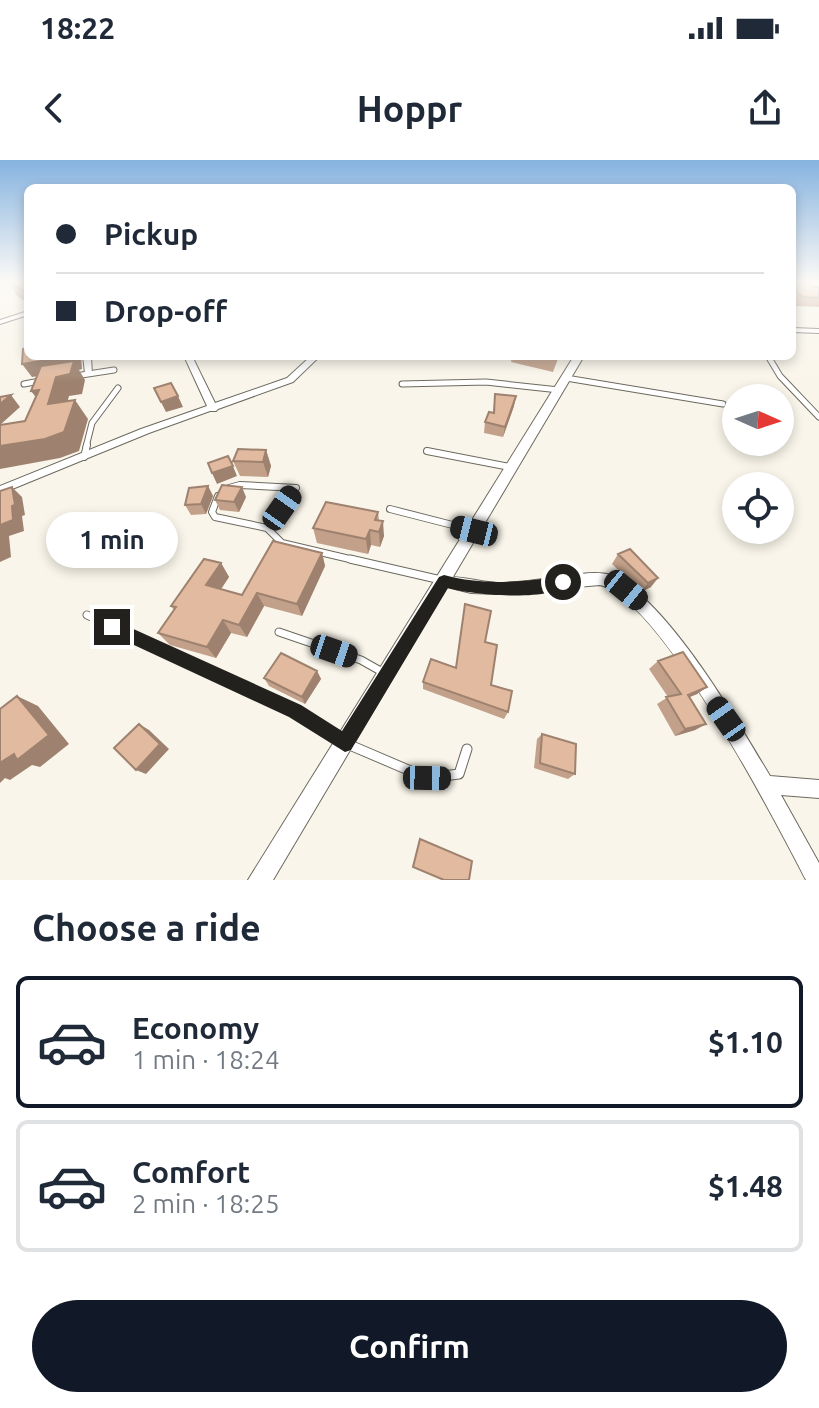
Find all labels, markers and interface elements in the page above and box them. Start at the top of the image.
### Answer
text: 18:22 [40,11,115,45]
icon: back [32,86,76,130]
icon: share [743,86,787,130]
text: Hoppr [357,88,462,129]
text: Pickup [104,217,198,251]
text: Drop-off [104,294,227,328]
north arrow [722,384,794,456]
map controls [722,384,794,544]
button: locate [722,472,794,544]
car [258,481,306,535]
callout: 1 min [46,511,178,567]
car [448,514,500,548]
text: 1 min [79,525,145,554]
route start [545,564,581,600]
car [600,566,652,614]
route end [94,609,130,645]
car [307,632,361,670]
car [702,692,750,746]
car [403,766,451,790]
text: Choose a ride [32,907,261,948]
icon: car [36,1006,108,1078]
text: Economy [132,1011,259,1045]
text: $1.10 [708,1025,783,1059]
text: 1 min · 18:24 [132,1045,280,1074]
icon: car [36,1150,108,1222]
text: Comfort [132,1155,250,1189]
text: $1.48 [708,1169,783,1203]
text: 2 min · 18:25 [132,1189,280,1218]
button: Confirm [32,1300,787,1392]

